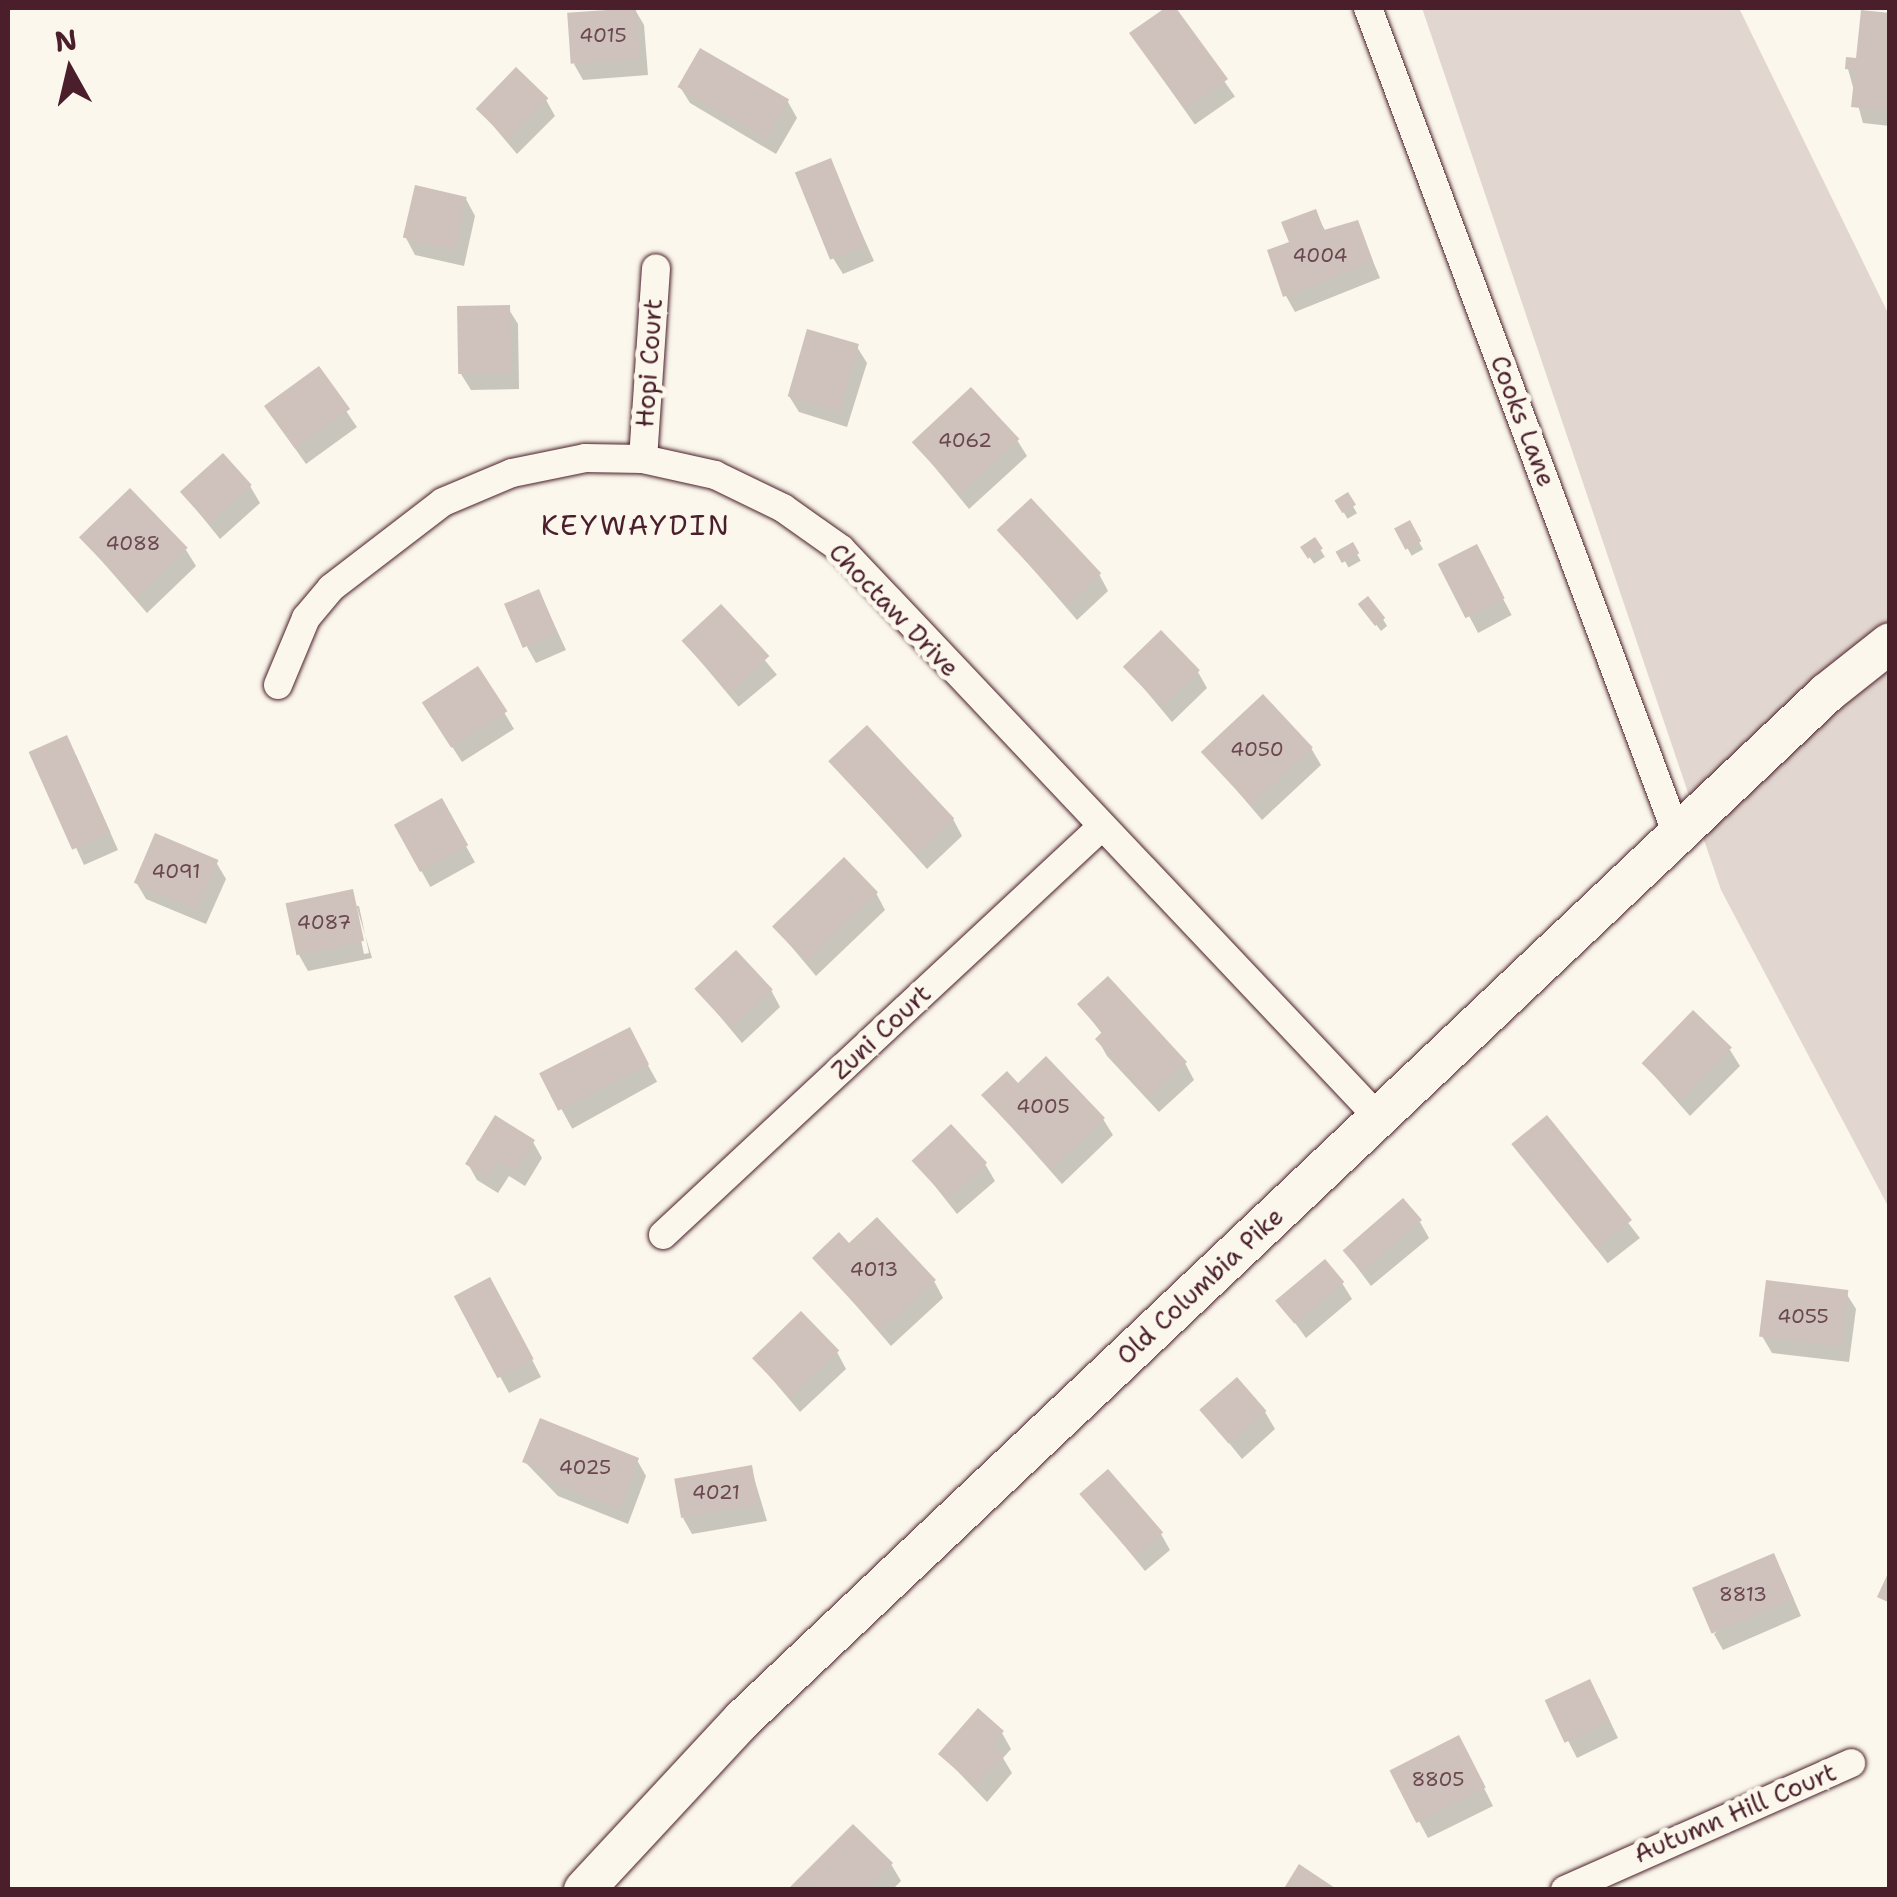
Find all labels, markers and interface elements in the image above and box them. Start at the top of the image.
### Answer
north arrow [20,20,120,120]
text: N [52,20,79,61]
house number: 4015 [579,23,627,47]
house number: 4004 [1292,243,1348,267]
street label: Hopi Court [630,298,668,428]
street label: Cooks Lane [1484,351,1562,491]
house number: 4062 [938,428,992,452]
district label: KEYWAYDIN [541,508,731,542]
house number: 4088 [105,531,161,555]
street label: Choctaw Drive [823,537,965,683]
house number: 4050 [1230,737,1284,761]
house number: 4091 [152,859,200,883]
house number: 4087 [297,910,351,934]
street label: Zuni Court [825,978,937,1086]
house number: 4005 [1016,1094,1070,1118]
street label: Old Columbia Pike [1111,1201,1289,1371]
house number: 4013 [850,1257,898,1281]
house number: 4055 [1777,1304,1829,1328]
house number: 4025 [559,1455,611,1479]
house number: 4021 [692,1480,740,1504]
house number: 8813 [1719,1582,1767,1606]
street label: Autumn Hill Court [1629,1757,1841,1869]
house number: 8805 [1411,1767,1465,1791]

